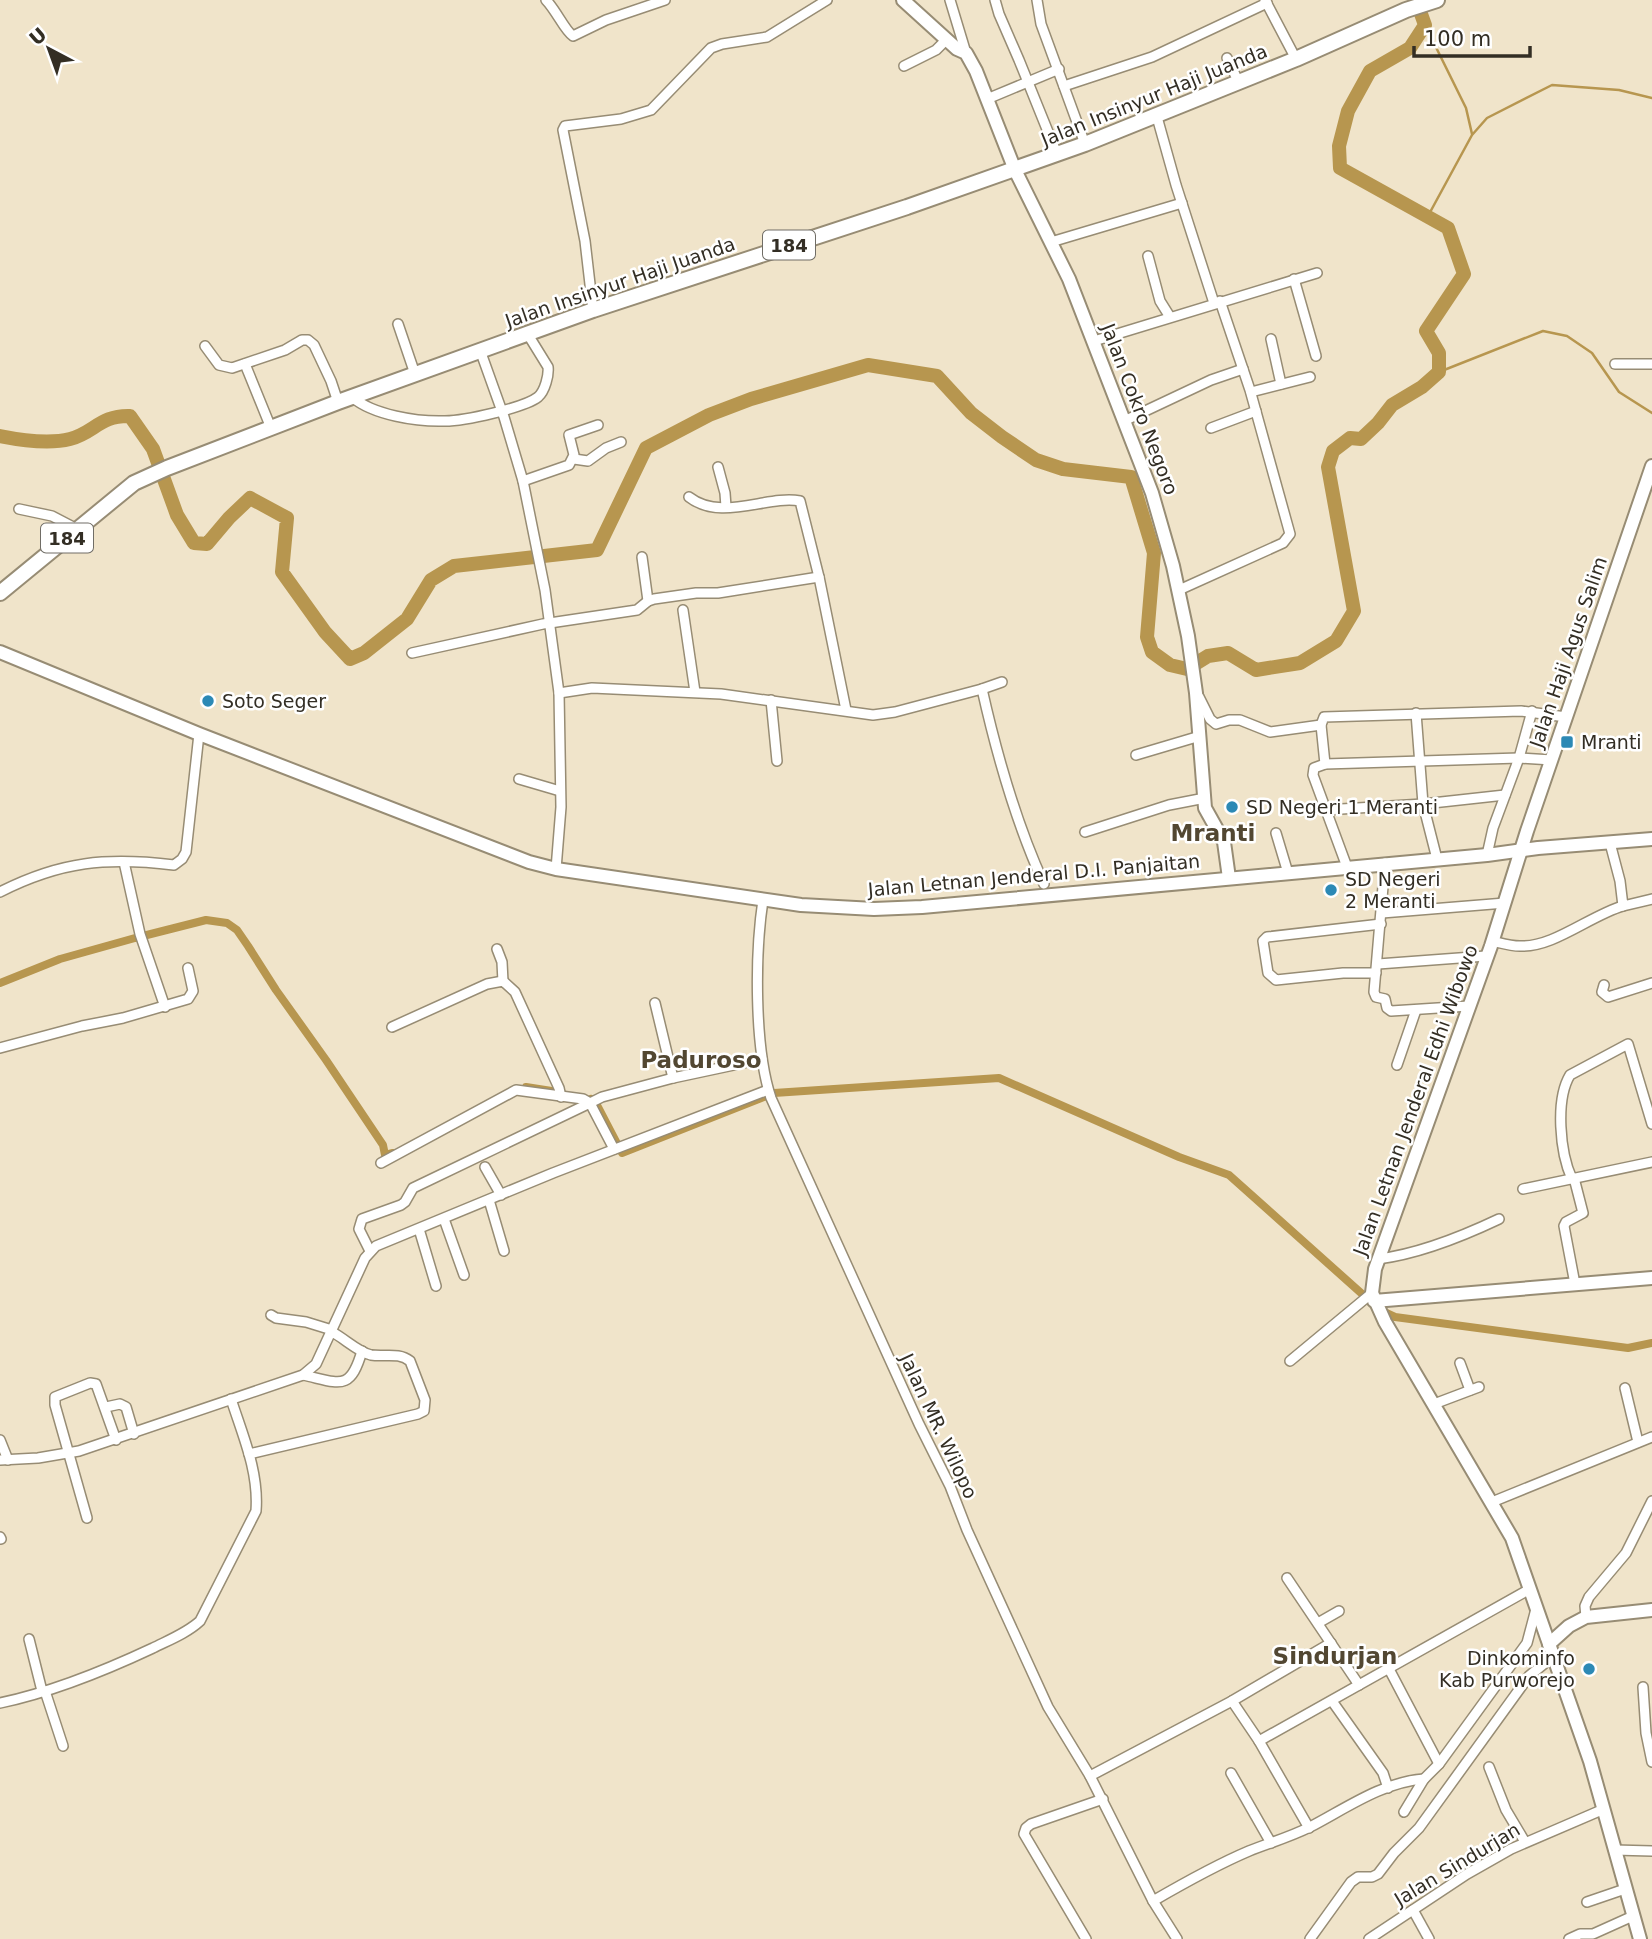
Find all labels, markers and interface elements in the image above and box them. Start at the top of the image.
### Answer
north arrow [14,14,84,84]
scale bar [1414,14,1530,58]
text: U [25,23,51,50]
text: 100 m [1424,27,1491,51]
street label: Jalan Insinyur Haji Juanda [1037,40,1270,151]
road number: 184 [763,230,815,260]
street label: Jalan Insinyur Haji Juanda [501,232,738,332]
street label: Jalan Cokro Negoro [1097,319,1183,498]
road number: 184 [41,524,93,552]
street label: Jalan Haji Agus Salim [1525,554,1611,751]
place label: Soto Seger [222,690,326,712]
marker: Soto Seger [200,693,216,709]
place label: Mranti [1581,731,1642,753]
marker: Mranti [1559,734,1575,750]
place label: SD Negeri 1 Meranti [1246,796,1438,818]
marker: SD Negeri 1 Meranti [1224,799,1240,815]
district label: Mranti [1170,820,1256,846]
street label: Jalan Letnan Jenderal D.I. Panjaitan [866,850,1201,901]
place label: SD Negeri 2 Meranti [1345,868,1440,912]
marker: SD Negeri 2 Meranti [1323,882,1339,898]
street label: Jalan Letnan Jenderal Edhi Wibowo [1348,942,1482,1259]
district label: Paduroso [640,1047,762,1073]
street label: Jalan MR. Wilopo [895,1349,982,1502]
district label: Sindurjan [1273,1643,1397,1669]
place label: Dinkominfo Kab Purworejo [1439,1647,1575,1691]
marker: Dinkominfo Kab Purworejo [1581,1661,1597,1677]
street label: Jalan Sindurjan [1389,1818,1524,1911]

